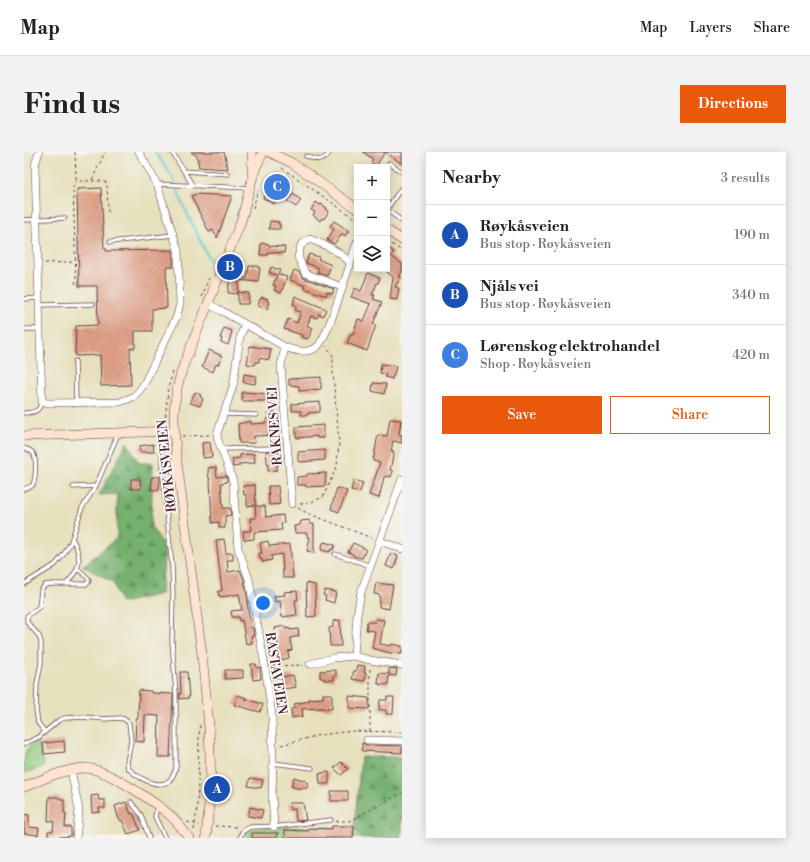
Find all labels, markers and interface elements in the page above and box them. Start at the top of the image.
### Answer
text: Map [20,16,60,40]
text: Map [640,19,667,37]
text: Layers [689,19,732,37]
text: Share [754,19,790,37]
button: Directions [680,85,786,123]
text: Find us [24,87,120,122]
map controls [354,164,390,272]
button: + [354,164,390,200]
text: Nearby [442,167,501,189]
text: 3 results [721,170,770,186]
pin: C [264,172,290,202]
button: − [354,200,390,236]
text: Røykåsveien [480,217,569,236]
text: A [450,227,460,243]
text: 190 m [734,227,770,243]
button: layers [354,236,390,272]
text: Bus stop · Røykåsveien [480,236,611,252]
pin: B [217,252,243,282]
text: Njåls vei [480,277,539,296]
text: B [450,287,460,303]
text: 340 m [732,287,770,303]
text: Bus stop · Røykåsveien [480,296,611,312]
text: Lørenskog elektrohandel [480,337,660,356]
text: C [450,347,460,363]
text: 420 m [732,347,770,363]
text: Shop · Røykåsveien [480,356,591,372]
street label: RAKNES VEI [264,386,286,466]
button: Save [442,396,602,434]
button: Share [610,396,770,434]
street label: RØYKÅSVEIEN [153,418,180,513]
your location [253,593,273,613]
street label: RASTAVEIEN [262,631,290,716]
pin: A [204,774,230,804]

